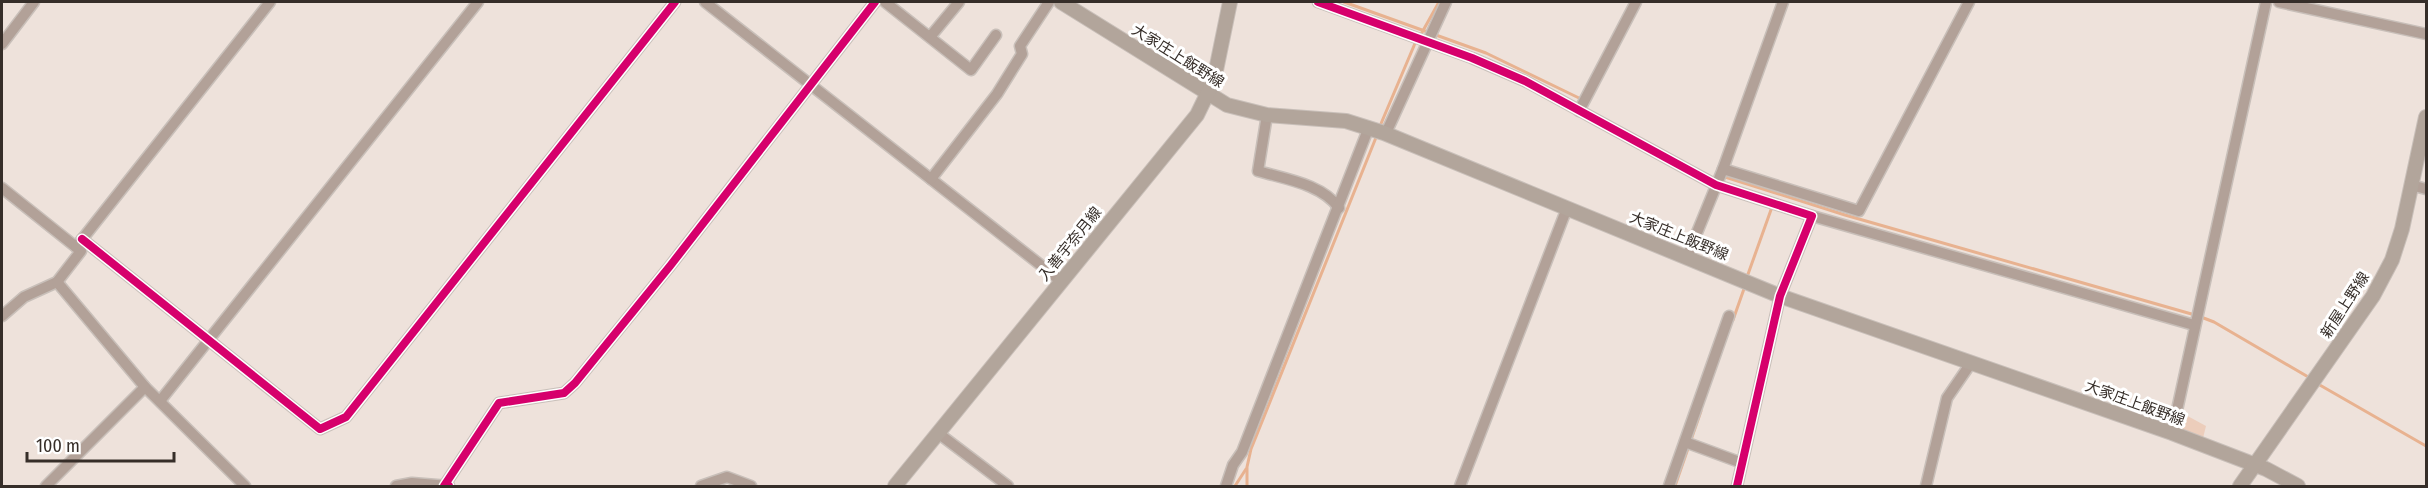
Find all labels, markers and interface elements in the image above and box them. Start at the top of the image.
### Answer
street label: 大家庄上飯野線 [1129,21,1227,91]
street label: 入善宇奈月線 [1035,203,1105,285]
street label: 大家庄上飯野線 [1627,208,1731,264]
street label: 新屋上野線 [2317,269,2373,341]
street label: 大家庄上飯野線 [2083,377,2187,429]
scale bar [27,425,174,463]
text: 100 m [36,435,80,457]

